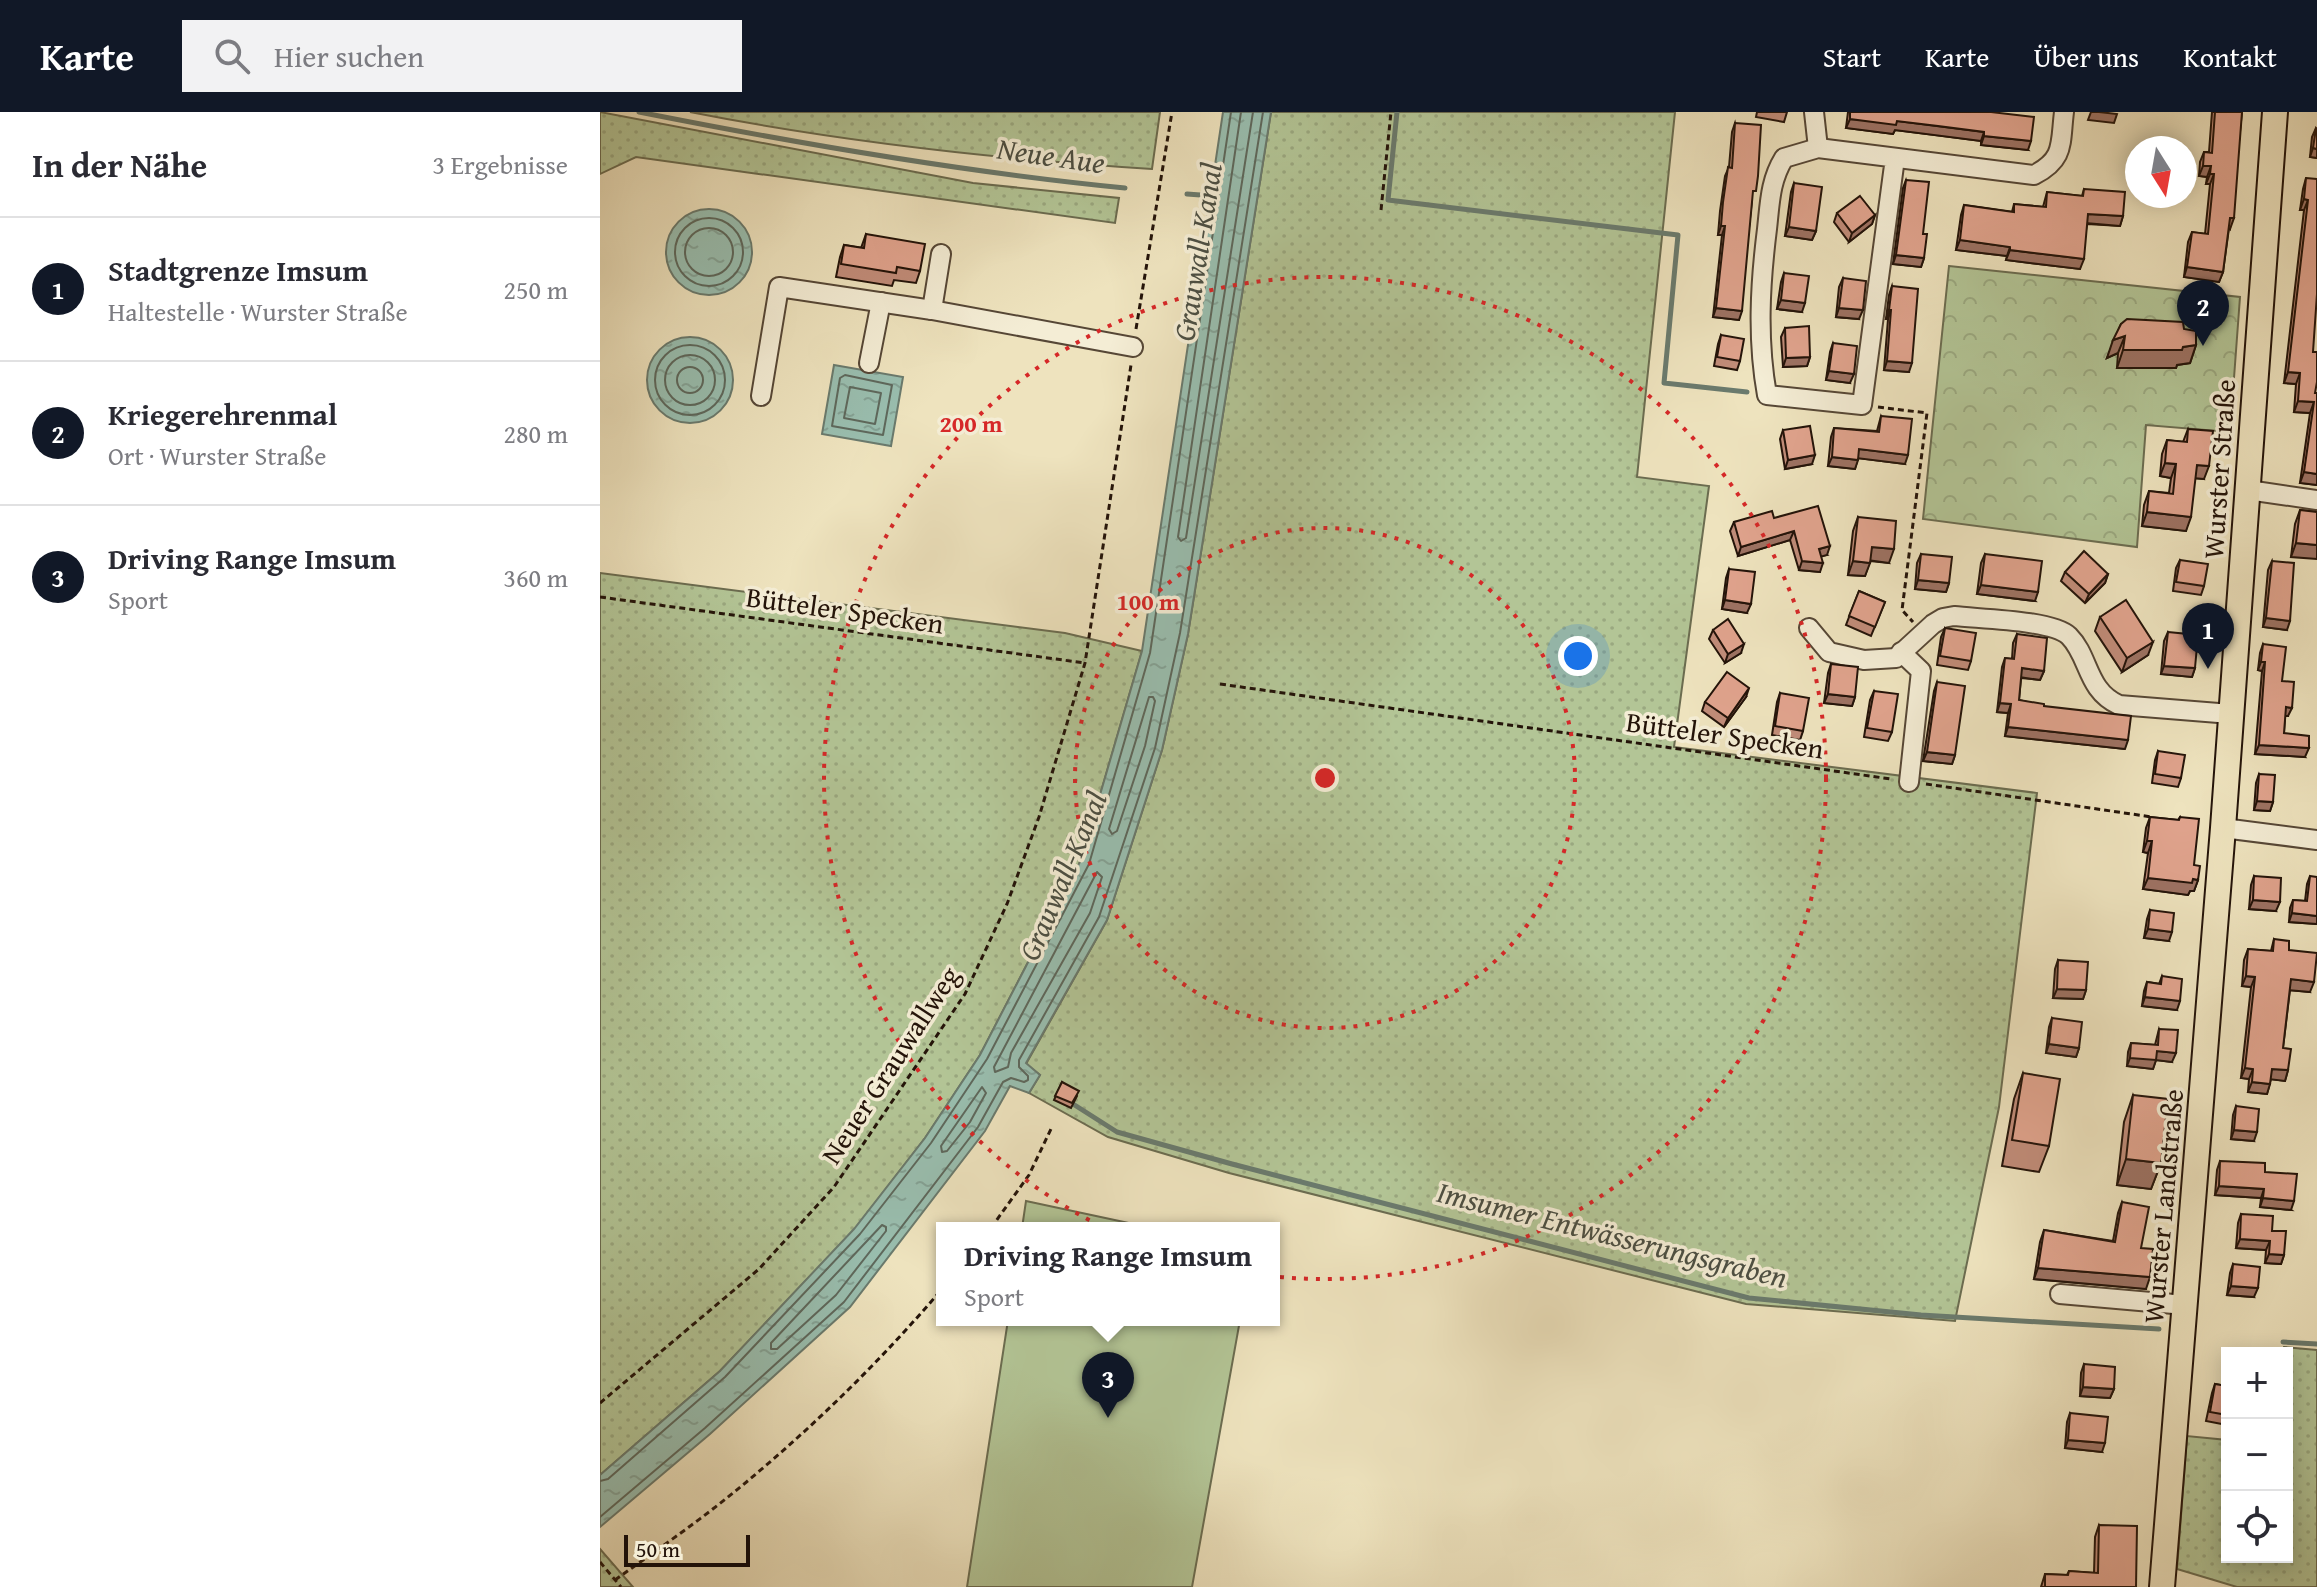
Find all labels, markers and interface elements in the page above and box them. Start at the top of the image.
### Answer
search box [182,20,742,92]
text: Karte [40,28,134,84]
icon: search [210,34,254,78]
text: Hier suchen [274,34,424,78]
text: Start [1823,36,1881,77]
text: Karte [1925,36,1989,77]
text: Über uns [2033,36,2139,77]
text: Kontakt [2183,36,2277,77]
water label: Neue Aue [993,126,1108,184]
north arrow [2125,136,2197,208]
text: In der Nähe [32,140,207,189]
text: 3 Ergebnisse [433,145,568,184]
water label: Grauwall-Kanal [1161,160,1233,344]
text: Stadtgrenze Imsum [108,248,368,292]
text: 1 [51,270,65,309]
text: 250 m [503,270,568,309]
pin: 2 [2177,280,2229,346]
text: Haltestelle · Wurster Straße [108,292,408,331]
street label: Wurster Straße [2192,378,2245,560]
text: Kriegerehrenmal [108,392,337,436]
text: 200 m [939,406,1003,441]
text: 2 [51,414,65,453]
text: 280 m [503,414,568,453]
text: Ort · Wurster Straße [108,436,327,475]
text: Driving Range Imsum [108,536,396,580]
text: 3 [51,558,65,597]
text: 360 m [503,558,568,597]
street label: Bütteler Specken [744,575,947,644]
text: Sport [108,580,168,619]
text: 100 m [1116,584,1180,619]
pin: 1 [2182,603,2234,669]
your location [1558,636,1598,676]
street label: Bütteler Specken [1624,700,1827,769]
centre of rings [1311,764,1339,792]
water label: Grauwall-Kanal [1007,784,1117,967]
street label: Neuer Grauwallweg [810,958,969,1172]
street label: Wurster Landstraße [2132,1087,2193,1325]
water label: Imsumer Entwässerungsgraben [1433,1169,1792,1299]
popup [936,1222,1280,1326]
text: Driving Range Imsum [964,1233,1252,1277]
text: Sport [964,1277,1024,1316]
map controls [2221,1347,2293,1563]
button: + [2221,1347,2293,1419]
pin: 3 [1082,1352,1134,1418]
button: − [2221,1419,2293,1491]
button: locate [2221,1491,2293,1563]
scale bar [624,1531,750,1567]
text: 50 m [636,1533,680,1565]

